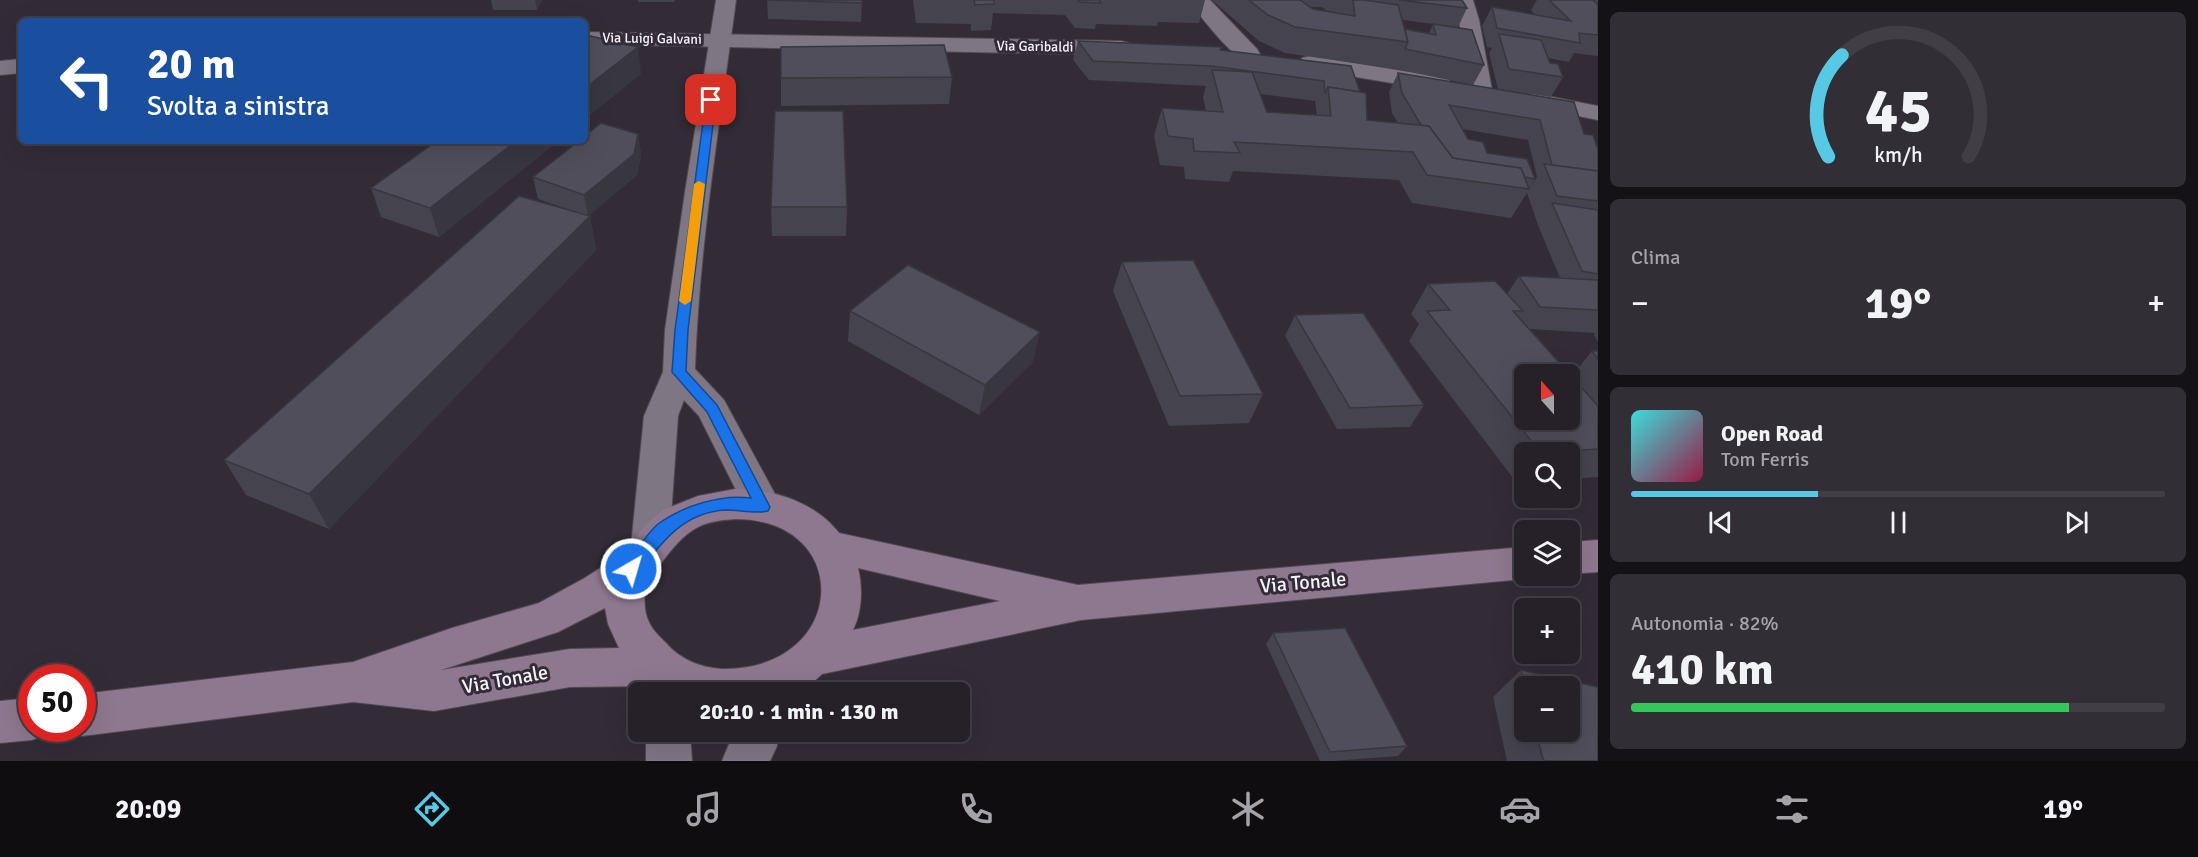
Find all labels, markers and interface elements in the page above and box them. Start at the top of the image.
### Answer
street label: Via Luigi Galvani [602,29,702,48]
street label: Via Garibaldi [996,37,1074,56]
text: 20 m [147,39,236,90]
icon: left [48,42,126,120]
text: 45 [1864,72,1932,149]
pin [685,74,736,125]
icon: arrive [694,83,727,116]
text: Svolta a sinistra [147,90,330,123]
text: km/h [1874,142,1922,168]
text: Clima [1631,245,1680,270]
text: 19° [1865,276,1931,331]
text: − [1631,283,1649,324]
text: + [2147,283,2165,324]
north arrow [1514,364,1580,430]
map controls [1514,364,1580,742]
text: Open Road [1721,420,1823,447]
button: search [1514,442,1580,508]
text: Tom Ferris [1721,447,1809,472]
icon: previous [1704,506,1737,539]
icon: pause [1882,506,1915,539]
icon: next [2060,506,2093,539]
button: layers [1514,520,1580,586]
position arrow [599,537,663,601]
street label: Via Tonale [1259,566,1347,599]
button: + [1514,598,1580,664]
text: Autonomia · 82% [1631,611,1779,636]
text: 410 km [1631,642,1774,697]
street label: Via Tonale [460,660,550,699]
speed limit sign: 50 [18,664,96,742]
button: − [1514,676,1580,742]
text: 20:10 · 1 min · 130 m [699,698,899,725]
icon: directions [411,788,453,830]
icon: music [683,788,725,830]
icon: phone [955,788,997,830]
icon: climate [1227,788,1269,830]
icon: car [1499,788,1541,830]
icon: filters [1771,788,1813,830]
text: 20:09 [115,793,181,826]
text: 19° [2043,793,2083,826]

